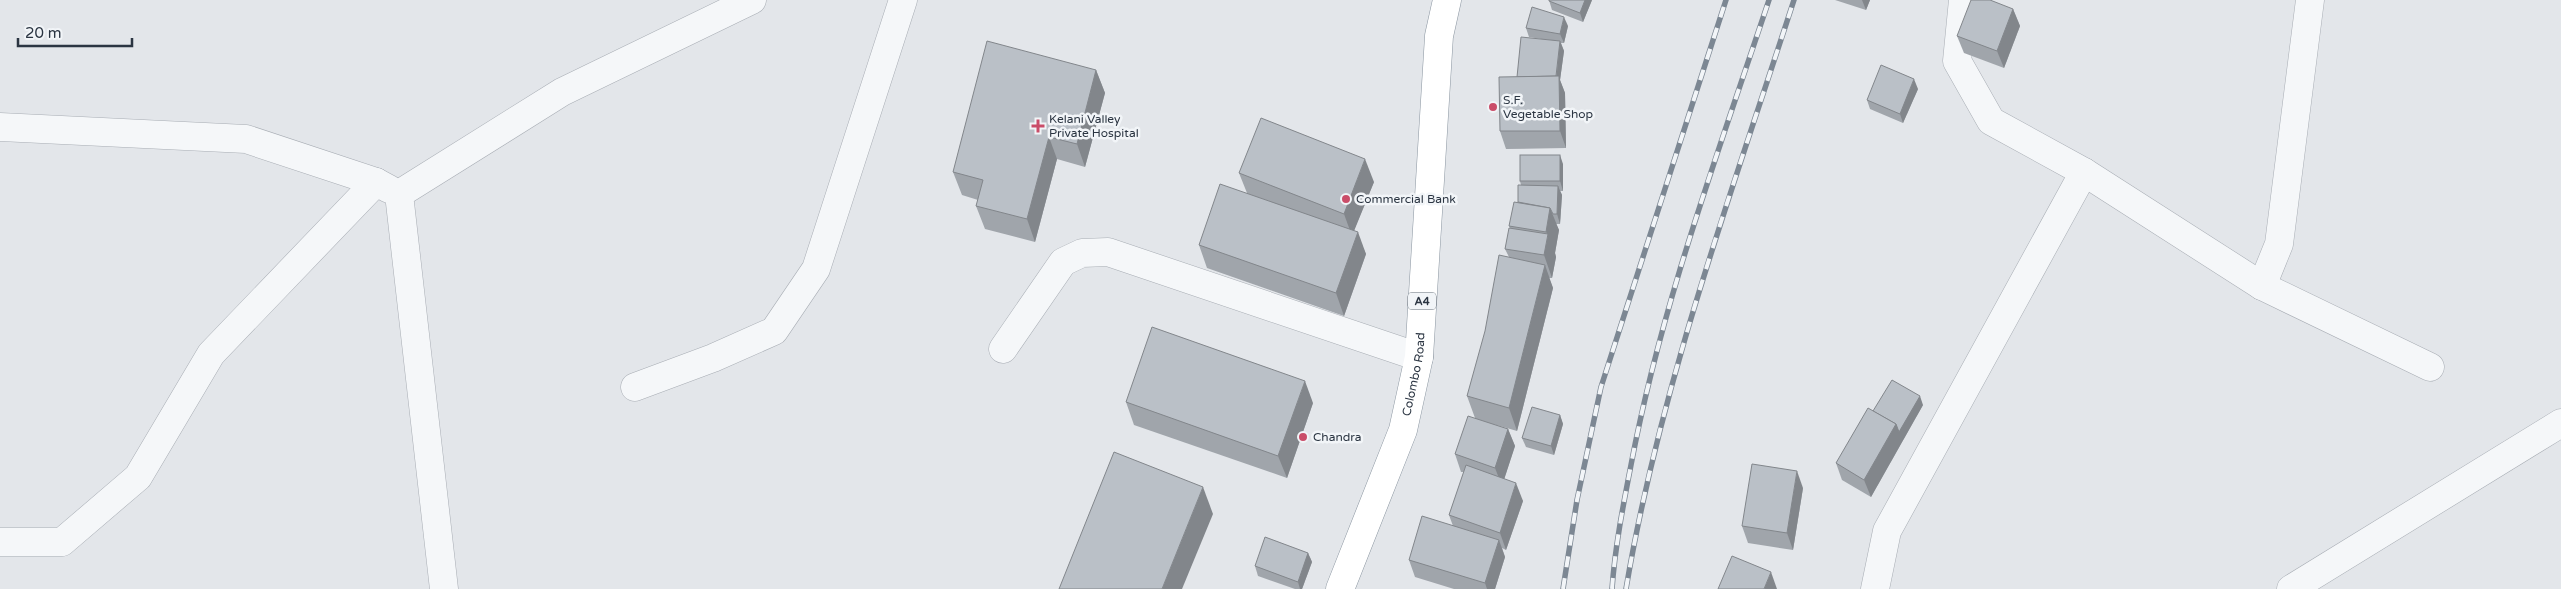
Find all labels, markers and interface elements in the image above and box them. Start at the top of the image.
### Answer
scale bar [18,15,131,47]
text: 20 m [25,24,62,42]
place label: S.F. Vegetable Shop [1503,93,1593,121]
marker: S.F. Vegetable Shop [1487,101,1499,113]
place label: Kelani Valley Private Hospital [1049,112,1139,140]
marker: Kelani Valley Private Hospital [1031,119,1045,133]
place label: Commercial Bank [1356,192,1456,206]
marker: Commercial Bank [1340,193,1352,205]
road number: A4 [1408,292,1436,310]
street label: Colombo Road [1399,332,1428,417]
place label: Chandra [1313,430,1362,444]
marker: Chandra [1297,431,1309,443]

